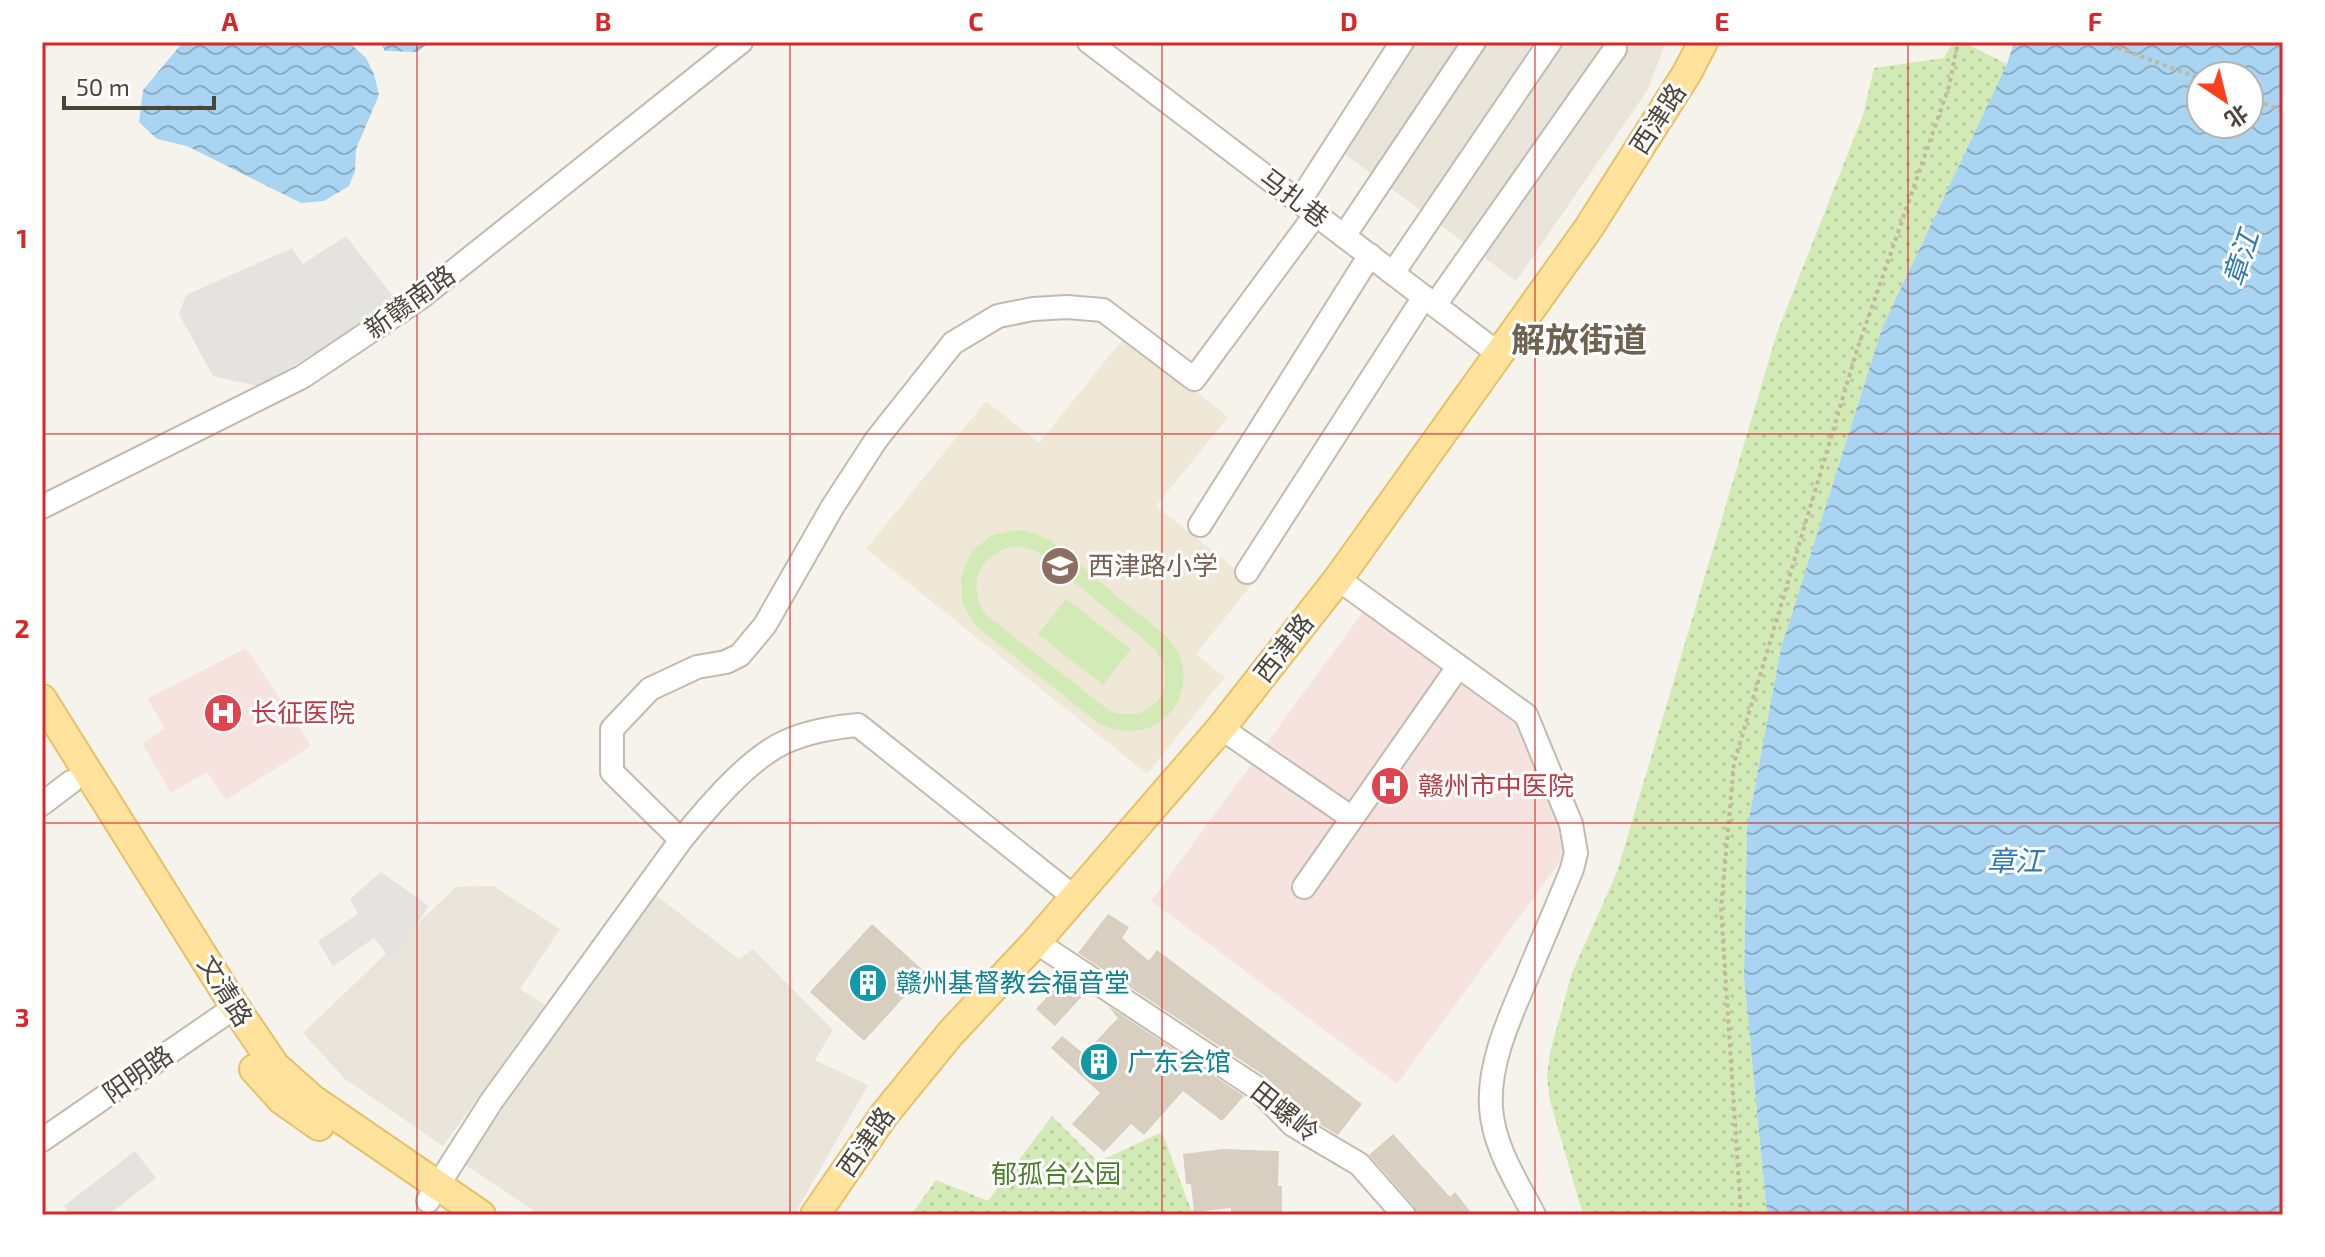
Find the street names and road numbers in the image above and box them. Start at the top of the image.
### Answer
street label: 西津路 [1622,77,1691,159]
street label: 马扎巷 [1254,161,1335,233]
street label: 新赣南路 [358,258,460,344]
street label: 西津路 [1247,607,1319,687]
street label: 文清路 [192,949,260,1031]
street label: 阳明路 [96,1038,178,1108]
street label: 田螺岭 [1246,1074,1326,1147]
street label: 西津路 [830,1100,900,1182]

